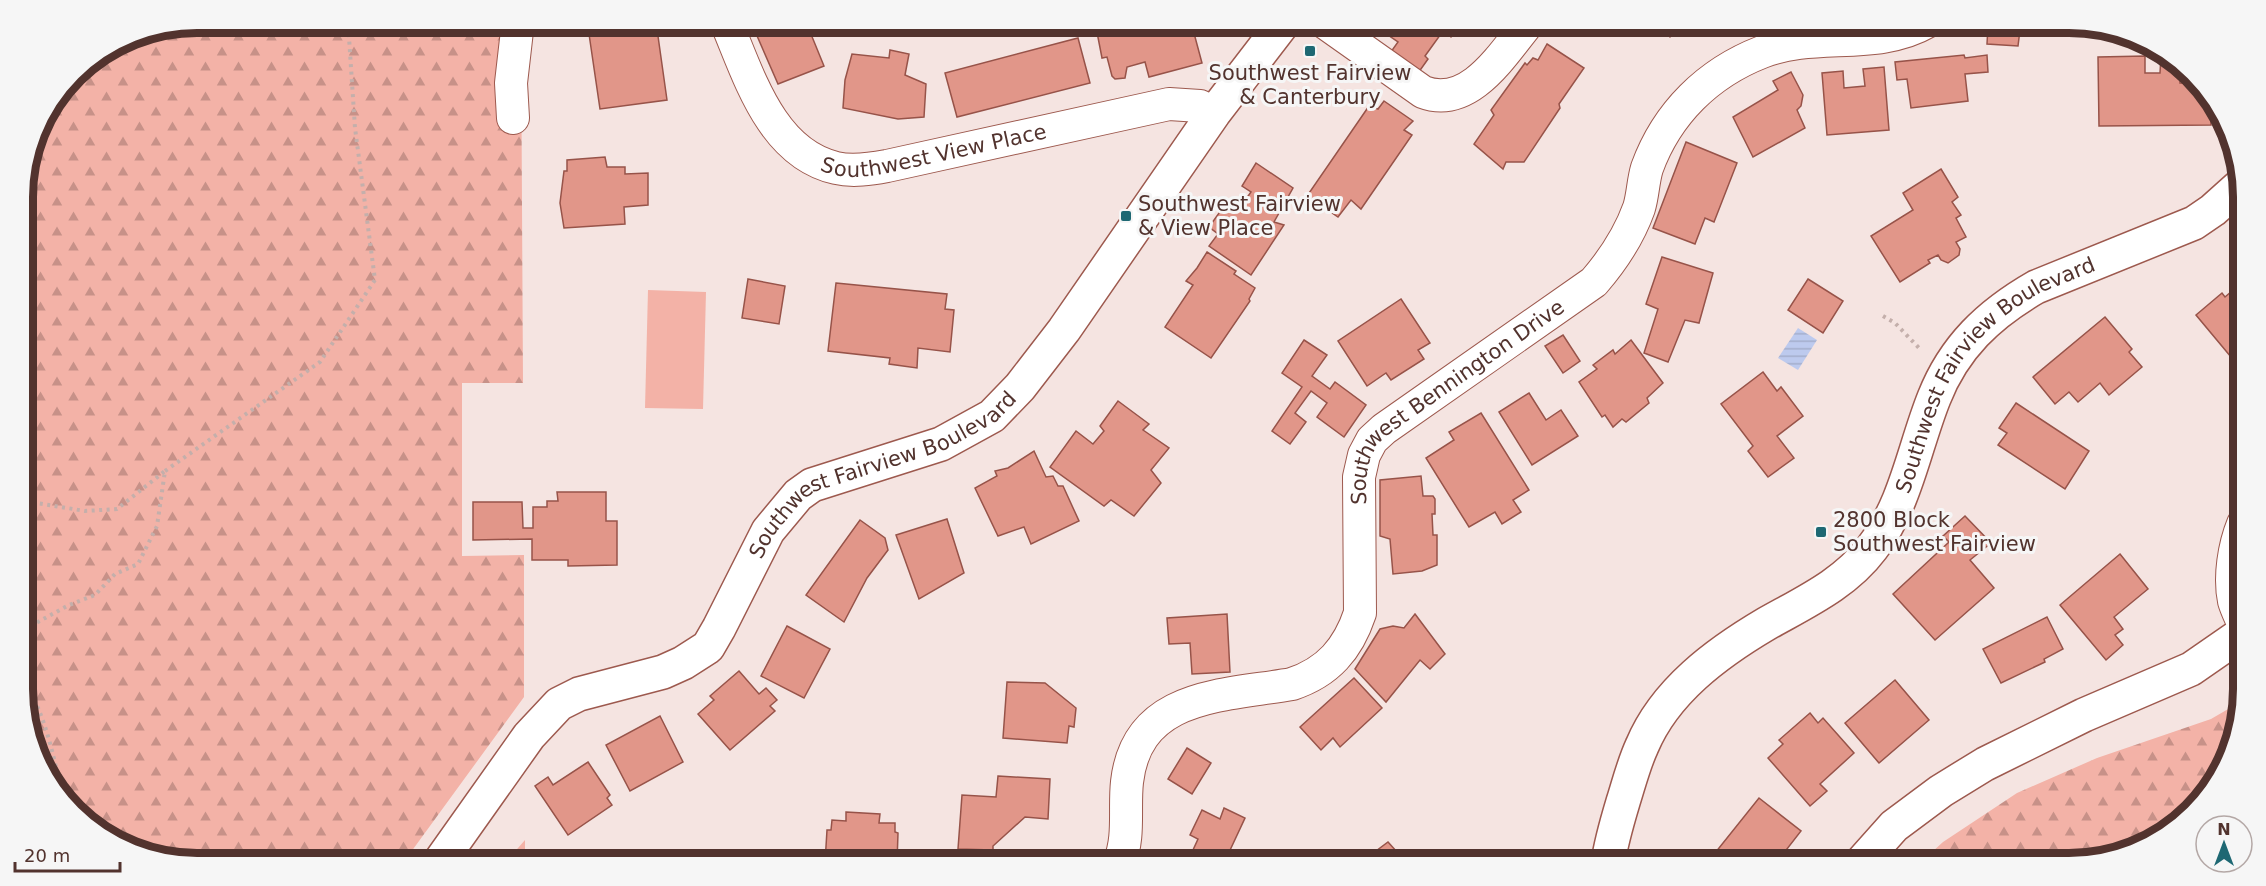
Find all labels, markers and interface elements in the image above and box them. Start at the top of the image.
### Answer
marker: Southwest Fairview & Canterbury [1303,44,1317,58]
place label: Southwest Fairview & Canterbury [1209,61,1411,109]
street label: Southwest View Place [818,119,1049,182]
place label: Southwest Fairview & View Place [1138,192,1341,240]
marker: Southwest Fairview & View Place [1119,209,1133,223]
street label: Southwest Fairview Boulevard [1891,252,2098,496]
street label: Southwest Bennington Drive [1347,295,1569,505]
street label: Southwest Fairview Boulevard [744,387,1021,562]
place label: 2800 Block Southwest Fairview [1833,508,2036,556]
marker: 2800 Block Southwest Fairview [1814,525,1828,539]
north arrow [2194,814,2254,874]
text: N [2217,820,2231,839]
scale bar [15,835,120,873]
text: 20 m [24,845,70,866]

